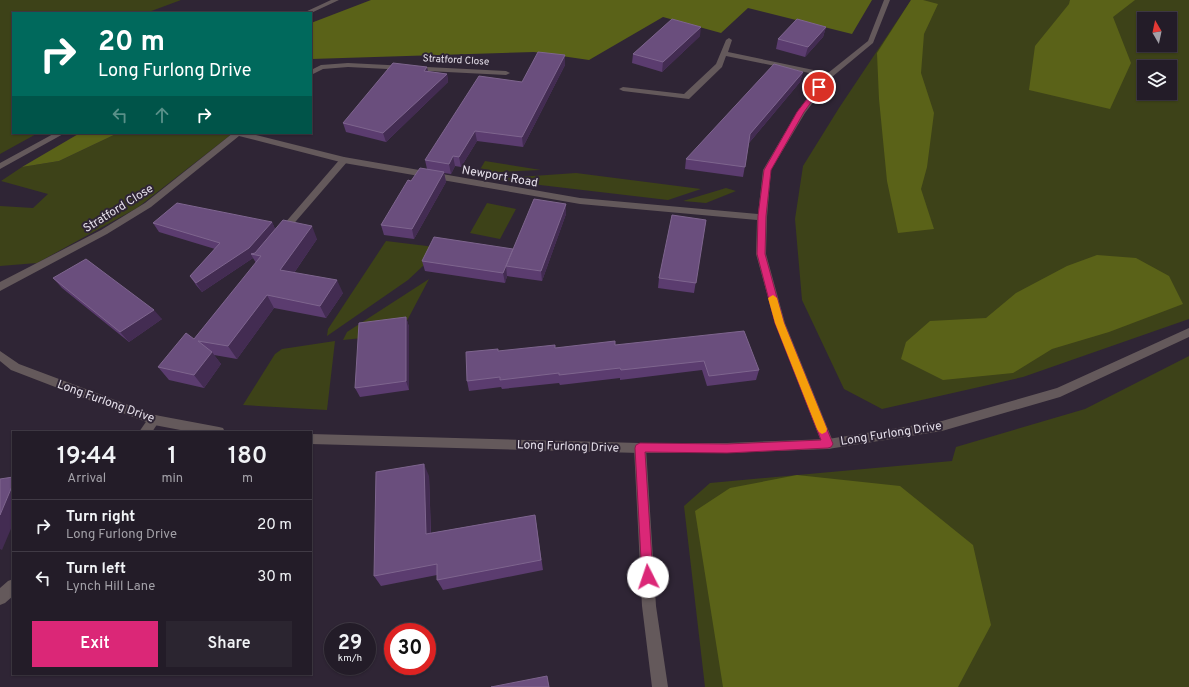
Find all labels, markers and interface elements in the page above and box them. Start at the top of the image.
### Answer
north arrow [1137,12,1177,52]
map controls [1137,12,1177,100]
text: 20 m [98,25,165,61]
icon: right [32,28,84,80]
street label: Stratford Close [422,52,489,69]
text: Long Furlong Drive [98,60,252,83]
button: layers [1137,60,1177,100]
pin [802,70,836,104]
icon: arrive [808,76,830,98]
icon: left [109,104,131,126]
icon: ahead [151,104,173,126]
icon: right [193,104,215,126]
street label: Newport Road [461,162,539,192]
street label: Stratford Close [80,181,157,237]
street label: Long Furlong Drive [55,377,156,427]
street label: Long Furlong Drive [839,418,943,450]
street label: Long Furlong Drive [517,437,619,457]
text: 19:44 [57,442,117,472]
text: 1 [168,442,177,472]
text: 180 [228,442,267,472]
text: Arrival [67,471,106,487]
text: min [161,471,183,487]
text: m [242,471,253,487]
text: Turn right [66,508,135,527]
icon: right [32,515,54,537]
text: 20 m [257,516,292,535]
text: Long Furlong Drive [66,527,177,543]
position arrow [627,556,669,598]
text: Turn left [66,560,126,579]
icon: left [32,567,54,589]
text: 30 m [257,568,292,587]
text: Lynch Hill Lane [66,579,155,595]
button: Exit [32,621,158,667]
button: Share [166,621,292,667]
speed limit sign: 30 [384,623,436,675]
text: 29 [338,631,362,657]
text: km/h [338,652,362,665]

